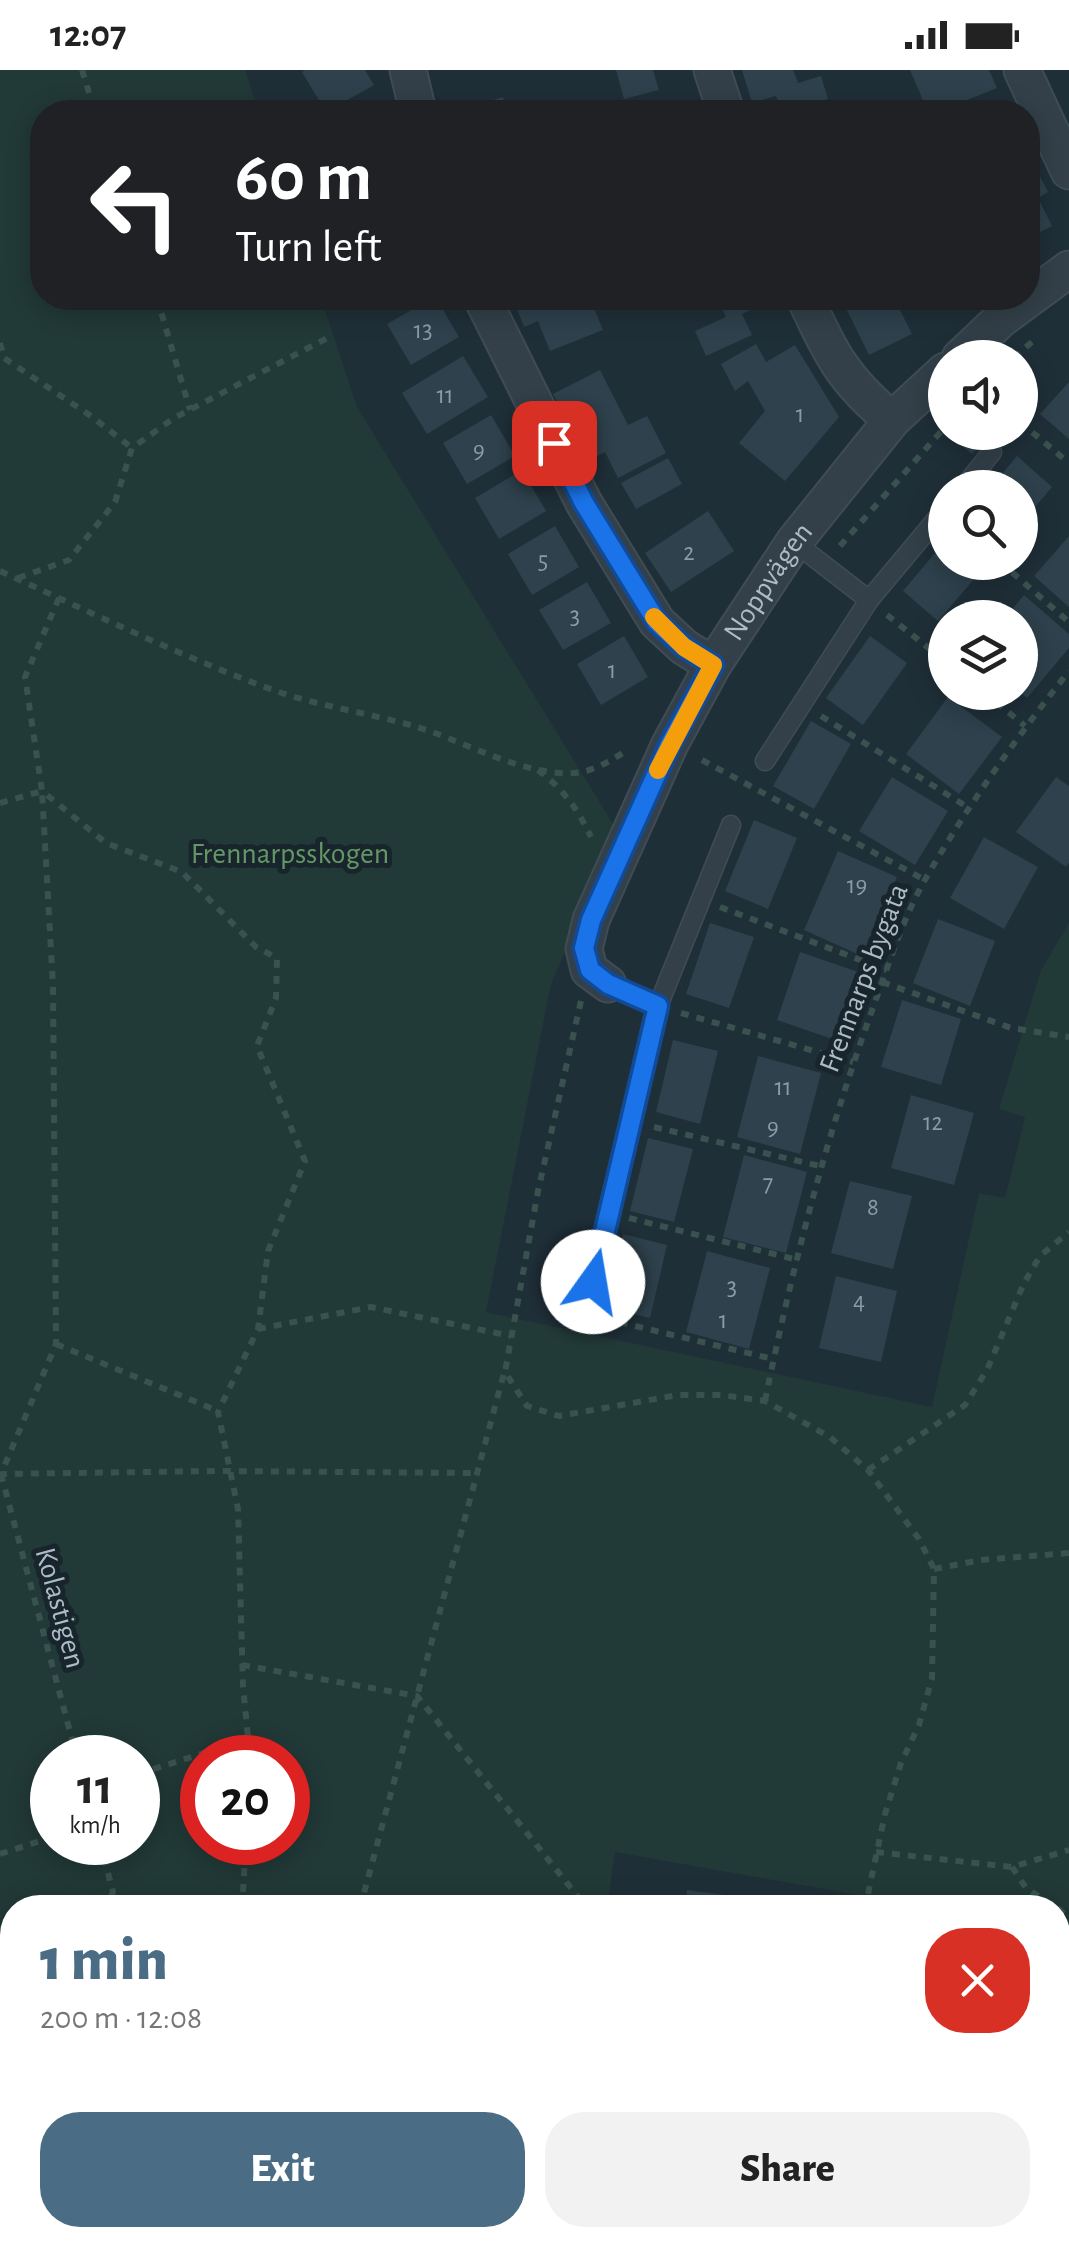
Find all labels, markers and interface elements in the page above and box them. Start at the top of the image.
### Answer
text: 12:07 [50,16,127,54]
icon: left [70,140,200,270]
text: 60 m [235,143,372,213]
text: Turn left [235,225,382,270]
house number: 13 [414,318,432,343]
map controls [928,340,1038,710]
button: sound [928,340,1038,450]
house number: 11 [436,383,454,408]
pin [512,401,597,486]
house number: 1 [796,402,804,427]
icon: arrive [527,416,582,471]
house number: 9 [473,438,485,463]
button: search [928,470,1038,580]
street label: Noppvägen [718,517,818,646]
house number: 2 [683,540,695,565]
house number: 5 [538,548,548,573]
button: layers [928,600,1038,710]
house number: 3 [570,604,580,629]
house number: 1 [608,658,616,683]
park label: Frennarpsskogen [191,839,389,869]
house number: 19 [847,873,867,898]
street label: Frennarps bygata [814,880,914,1076]
house number: 11 [774,1075,792,1100]
house number: 12 [923,1110,943,1135]
house number: 9 [767,1115,779,1140]
house number: 7 [763,1171,773,1196]
house number: 8 [867,1195,879,1220]
position arrow [541,1230,645,1334]
house number: 3 [727,1275,737,1300]
house number: 4 [853,1289,865,1314]
house number: 1 [719,1308,727,1333]
street label: Kolastigen [30,1544,90,1672]
speed limit sign: 20 [180,1735,310,1865]
text: 11 [77,1763,113,1813]
text: km/h [69,1813,121,1838]
button: close [925,1928,1030,2033]
text: 1 min [40,1931,168,1991]
text: 200 m · 12:08 [40,2002,202,2034]
button: Exit [40,2112,525,2227]
button: Share [545,2112,1030,2227]

